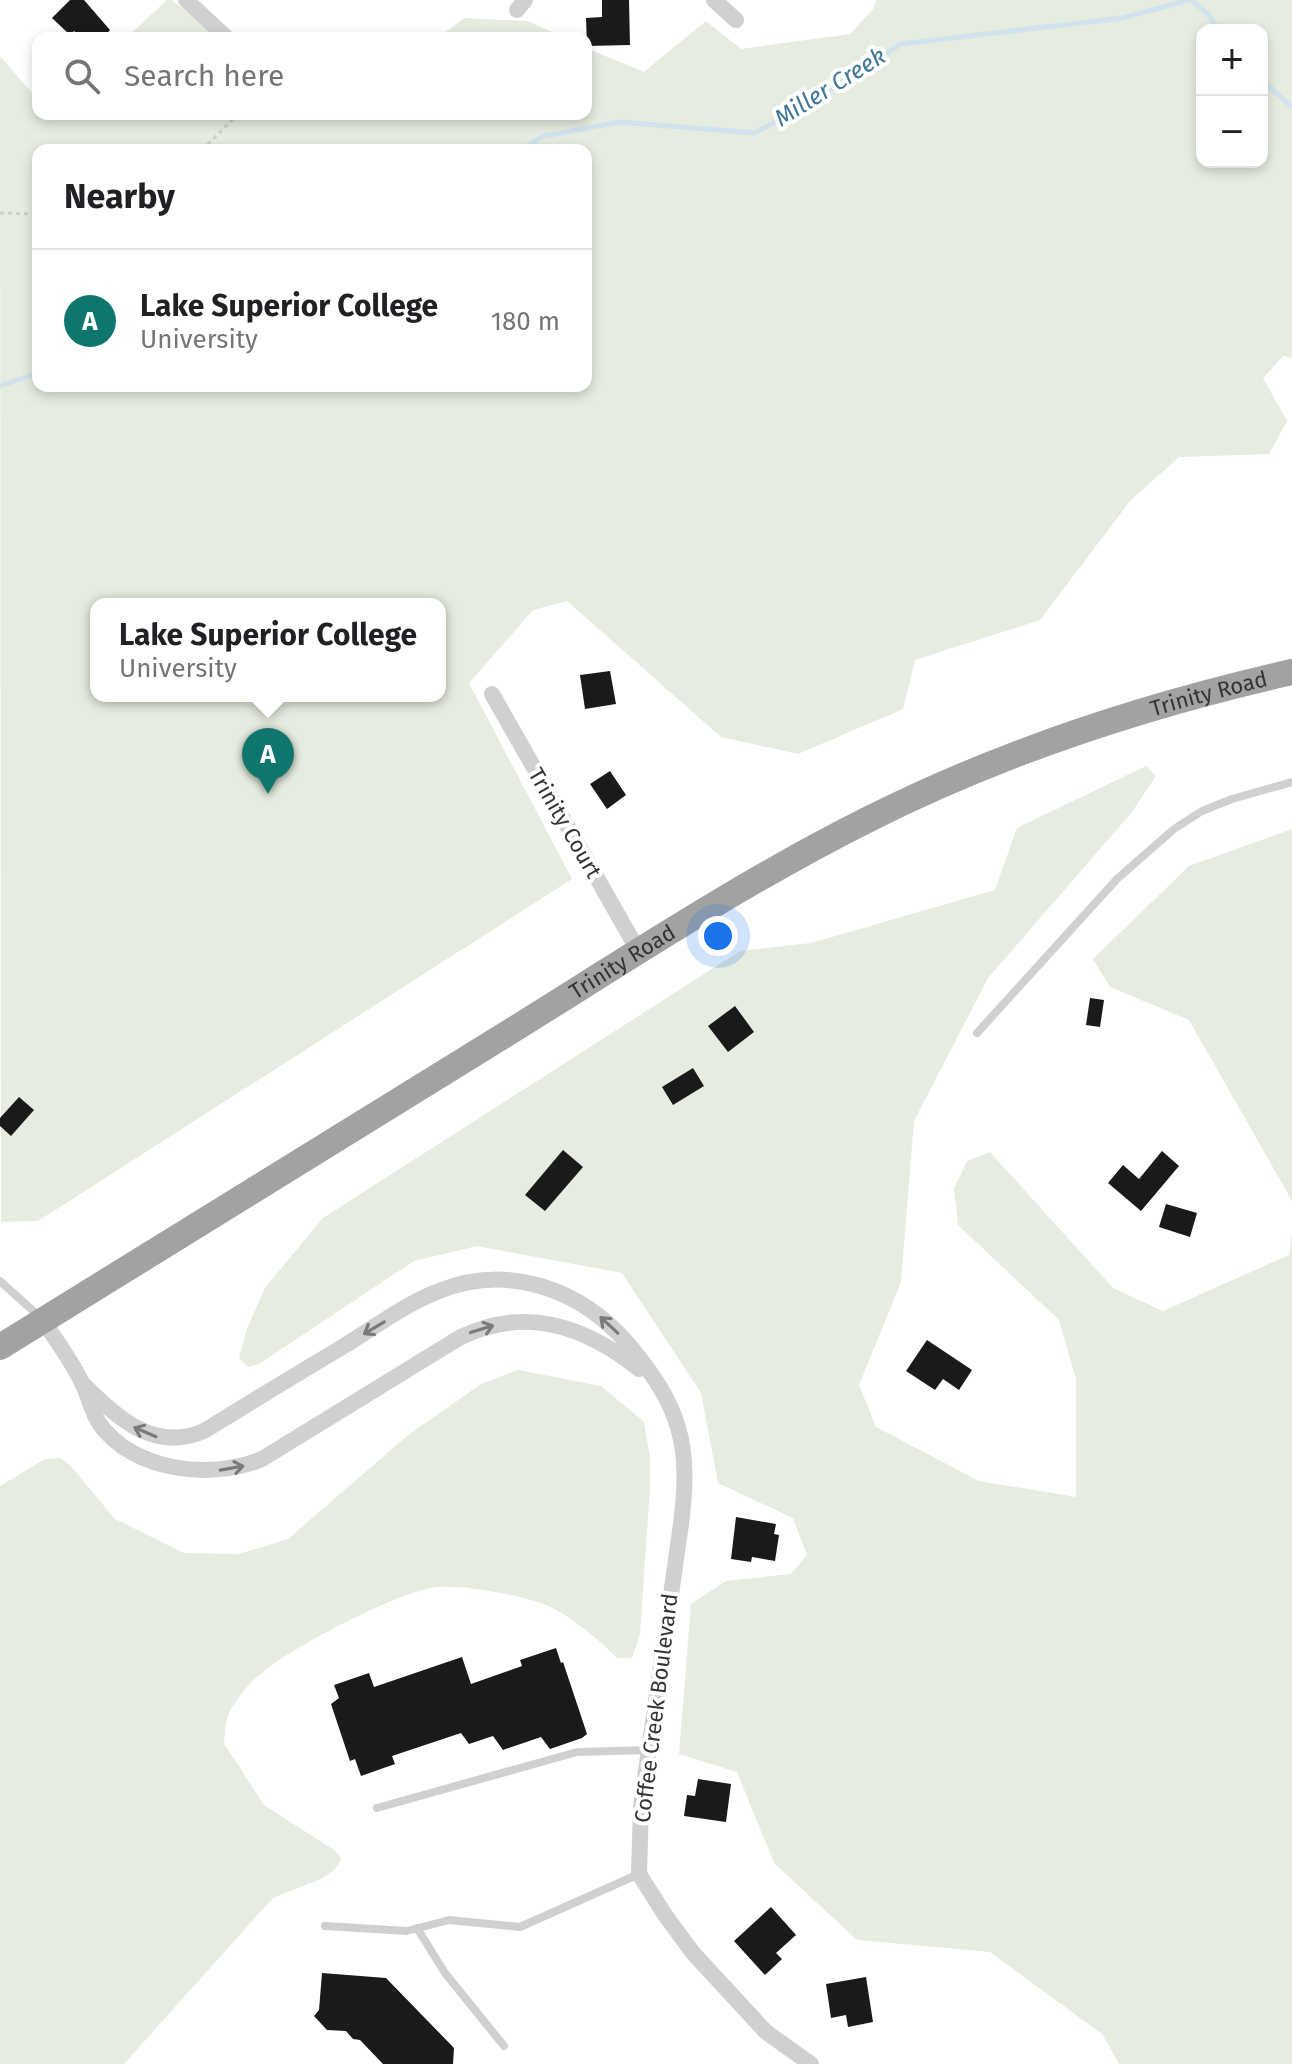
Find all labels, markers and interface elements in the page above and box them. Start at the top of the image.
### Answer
map controls [1196,24,1268,168]
button: + [1196,24,1268,96]
search box [32,32,592,120]
water label: Miller Creek [769,42,891,132]
icon: search [60,54,104,98]
text: Search here [124,58,284,94]
button: − [1196,96,1268,168]
text: Nearby [64,176,175,217]
text: Lake Superior College [140,288,438,324]
text: A [82,306,98,337]
text: 180 m [491,306,560,337]
text: University [140,324,258,355]
popup [90,598,446,702]
text: Lake Superior College [119,617,417,653]
text: University [119,653,237,684]
street label: Trinity Road [1147,665,1270,722]
pin: A [242,728,294,794]
street label: Trinity Court [523,763,607,883]
your location [698,916,738,956]
street label: Trinity Road [564,918,680,1005]
one-way arrow [600,1317,620,1335]
one-way arrow [363,1320,385,1336]
one-way arrow [469,1321,494,1335]
one-way arrow [133,1423,158,1438]
one-way arrow [218,1460,244,1475]
street label: Coffee Creek Boulevard [629,1592,683,1824]

